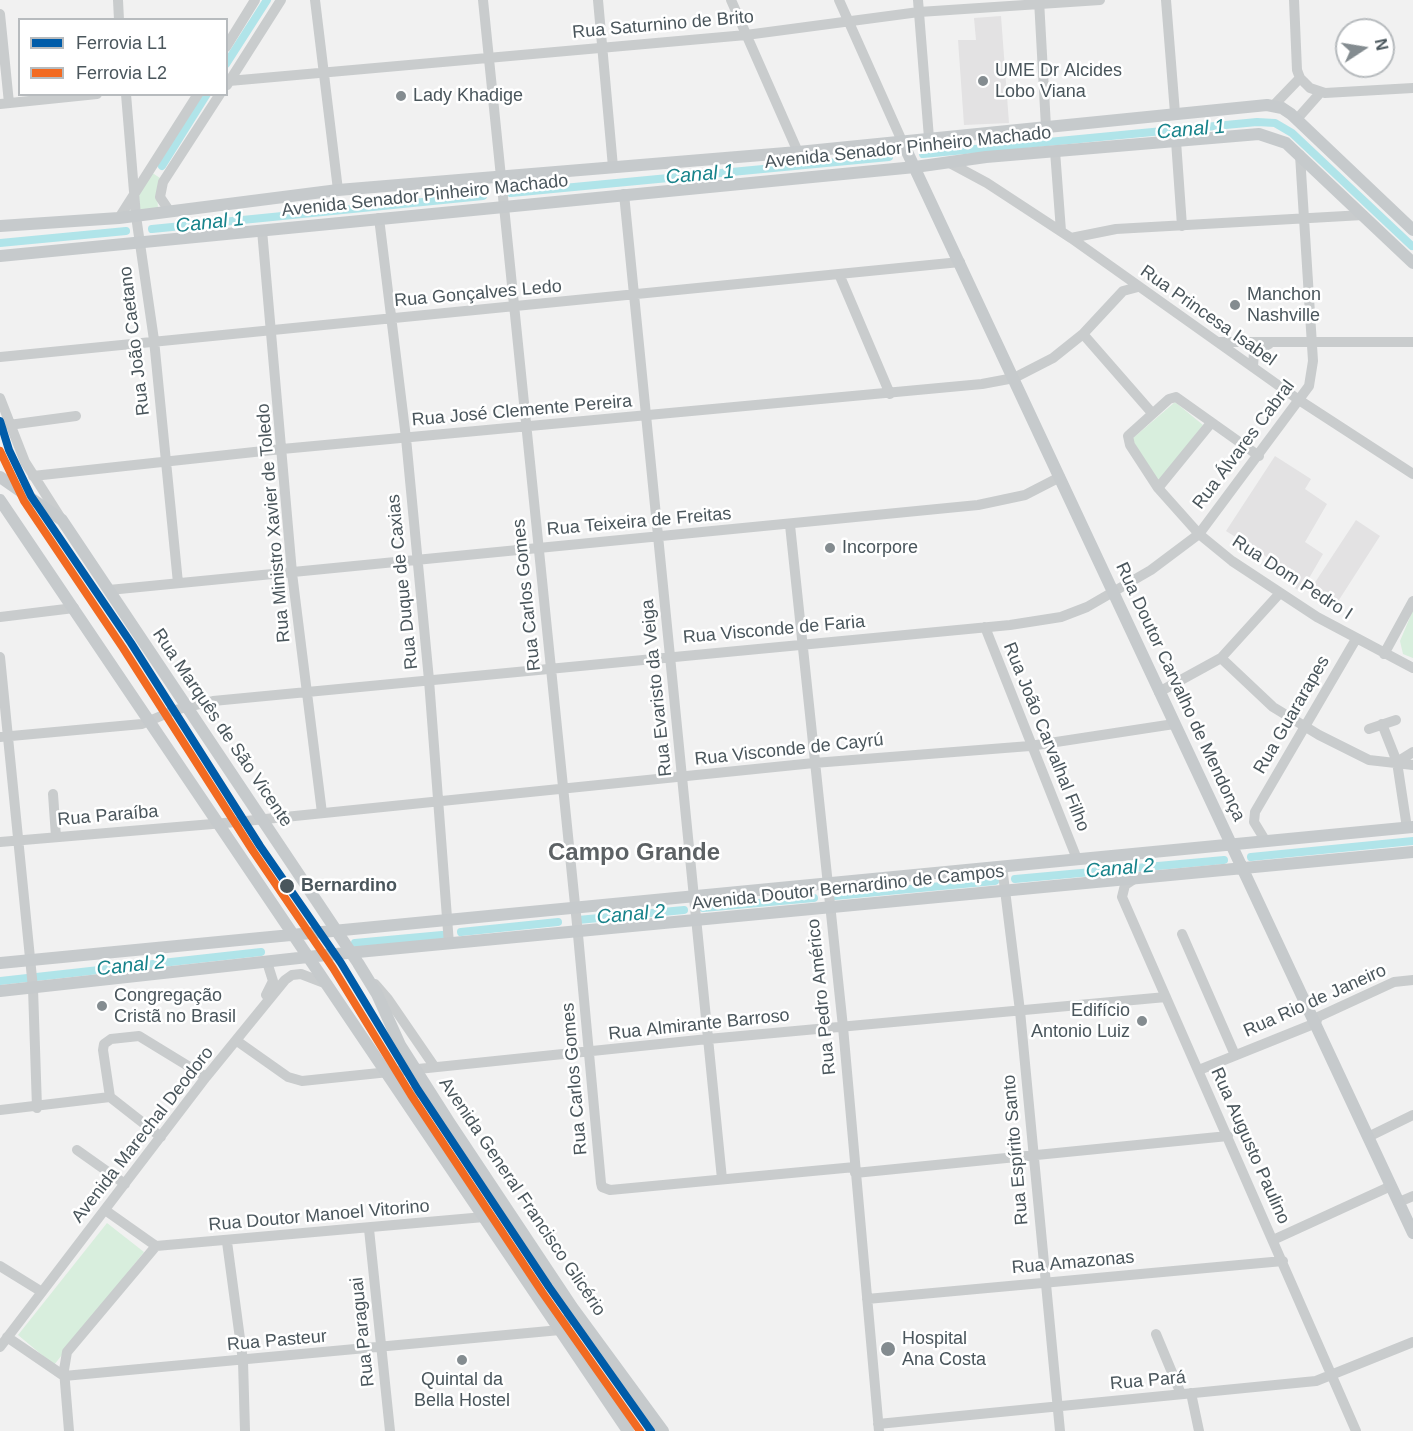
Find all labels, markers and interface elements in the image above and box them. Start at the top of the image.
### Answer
street label: Rua Saturnino de Brito [571,6,755,44]
legend [18,18,228,96]
north arrow [1335,18,1395,78]
text: Ferrovia L1 [76,33,167,53]
text: N [1372,37,1391,52]
place label: UME Dr Alcides Lobo Viana [995,60,1122,103]
text: Ferrovia L2 [76,63,167,83]
marker: UME Dr Alcides Lobo Viana [976,74,990,88]
place label: Lady Khadige [413,85,523,107]
marker: Lady Khadige [394,89,408,103]
water label: Canal 1 [1156,115,1226,145]
street label: Avenida Senador Pinheiro Machado [764,122,1052,174]
water label: Canal 1 [665,160,735,190]
street label: Avenida Senador Pinheiro Machado [281,170,569,222]
water label: Canal 1 [174,207,246,239]
street label: Rua Princesa Isabel [1136,261,1280,371]
street label: Rua João Caetano [115,265,155,417]
street label: Rua Gonçalves Ledo [393,276,563,312]
place label: Manchon Nashville [1247,284,1321,326]
marker: Manchon Nashville [1228,298,1242,312]
street label: Rua Álvares Cabral [1188,376,1300,514]
street label: Rua José Clemente Pereira [411,391,633,431]
street label: Rua Ministro Xavier de Toledo [253,402,295,644]
street label: Rua Duque de Caxias [383,493,423,671]
street label: Rua Teixeira de Freitas [546,503,732,541]
street label: Rua Carlos Gomes [508,518,546,672]
street label: Rua Dom Pedro I [1228,531,1356,625]
place label: Incorpore [842,537,918,559]
marker: Incorpore [823,541,837,555]
street label: Rua Doutor Carvalho de Mendonça [1110,559,1250,825]
street label: Rua Evaristo da Veiga [637,598,677,778]
street label: Rua Visconde de Faria [682,611,866,649]
street label: Rua Marquês de São Vicente [147,625,297,831]
street label: Rua João Carvalhal Filho [998,639,1094,835]
street label: Rua Guararapes [1249,652,1335,778]
street label: Rua Visconde de Cayrú [693,729,885,771]
street label: Rua Paraíba [57,801,159,831]
district label: Campo Grande [548,839,720,867]
water label: Canal 2 [1085,854,1155,884]
street label: Avenida Doutor Bernardino de Campos [691,861,1005,915]
place label: Bernardino [301,875,397,897]
marker: Bernardino [278,877,296,895]
water label: Canal 2 [596,900,666,930]
street label: Rua Pedro Américo [803,918,841,1076]
water label: Canal 2 [95,950,167,982]
street label: Rua Rio de Janeiro [1240,960,1390,1042]
place label: Congregação Cristã no Brasil [114,985,236,1028]
marker: Congregação Cristã no Brasil [95,999,109,1013]
place label: Edifício Antonio Luiz [1031,1000,1130,1042]
street label: Rua Carlos Gomes [558,1002,592,1156]
street label: Rua Almirante Barroso [607,1005,791,1045]
marker: Edifício Antonio Luiz [1135,1014,1149,1028]
street label: Avenida Marechal Deodoro [67,1043,219,1227]
street label: Rua Augusto Paulino [1206,1064,1294,1228]
street label: Avenida General Francisco Glicério [434,1074,610,1320]
street label: Rua Espírito Santo [999,1074,1033,1226]
street label: Rua Doutor Manoel Vitorino [208,1196,430,1236]
street label: Rua Amazonas [1011,1247,1135,1279]
street label: Rua Paraguai [347,1276,379,1388]
street label: Rua Pasteur [226,1326,328,1356]
place label: Hospital Ana Costa [902,1328,986,1370]
marker: Hospital Ana Costa [879,1340,897,1358]
marker: Quintal da Bella Hostel [455,1353,469,1367]
street label: Rua Pará [1109,1367,1187,1395]
place label: Quintal da Bella Hostel [414,1369,510,1412]

